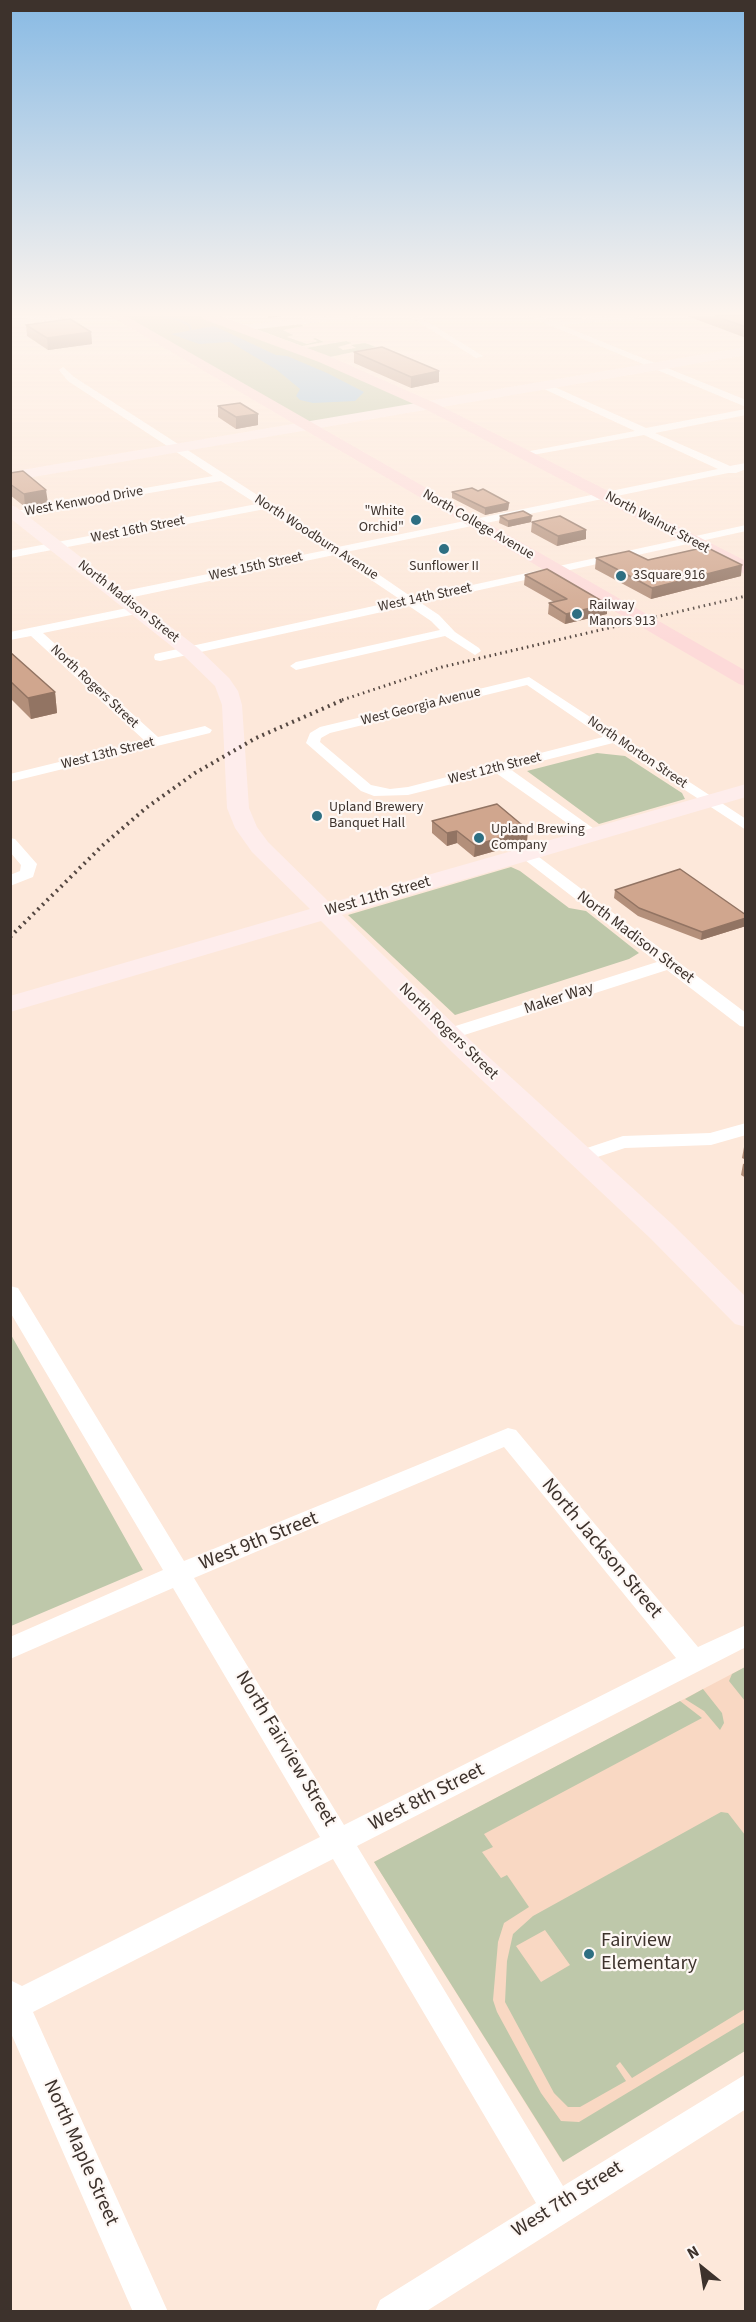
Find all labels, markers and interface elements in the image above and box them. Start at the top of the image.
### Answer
street label: West Kenwood Drive [24,483,144,521]
street label: North College Avenue [419,486,537,564]
street label: North Walnut Street [602,488,712,558]
street label: North Woodburn Avenue [251,492,381,584]
place label: "White Orchid" [359,504,404,536]
street label: West 16th Street [90,513,186,547]
marker: "White Orchid" [409,513,423,527]
marker: Sunflower II [437,542,451,556]
street label: West 15th Street [208,549,304,585]
street label: North Madison Street [74,557,182,647]
place label: Sunflower II [409,559,479,575]
place label: 3Square 916 [633,568,705,584]
marker: 3Square 916 [614,569,628,583]
street label: West 14th Street [377,580,473,616]
place label: Railway Manors 913 [589,598,656,630]
marker: Railway Manors 913 [570,607,584,621]
street label: North Rogers Street [46,642,142,732]
street label: West Georgia Avenue [360,684,482,730]
street label: North Morton Street [584,713,690,793]
street label: West 13th Street [60,734,156,774]
street label: West 12th Street [447,749,543,789]
place label: Upland Brewery Banquet Hall [329,800,423,832]
marker: Upland Brewery Banquet Hall [310,809,324,823]
place label: Upland Brewing Company [491,822,585,855]
marker: Upland Brewing Company [472,831,486,845]
street label: West 11th Street [323,873,433,921]
street label: North Madison Street [573,888,697,988]
street label: Maker Way [522,979,596,1019]
street label: North Rogers Street [394,980,502,1084]
street label: North Jackson Street [535,1474,667,1624]
street label: West 9th Street [196,1507,322,1577]
street label: North Fairview Street [229,1667,341,1831]
street label: West 8th Street [365,1759,489,1837]
place label: Fairview Elementary [601,1930,697,1977]
marker: Fairview Elementary [582,1947,596,1961]
street label: North Maple Street [37,2076,123,2230]
street label: West 7th Street [508,2156,628,2244]
north arrow [672,2238,732,2298]
text: N [683,2240,703,2265]

